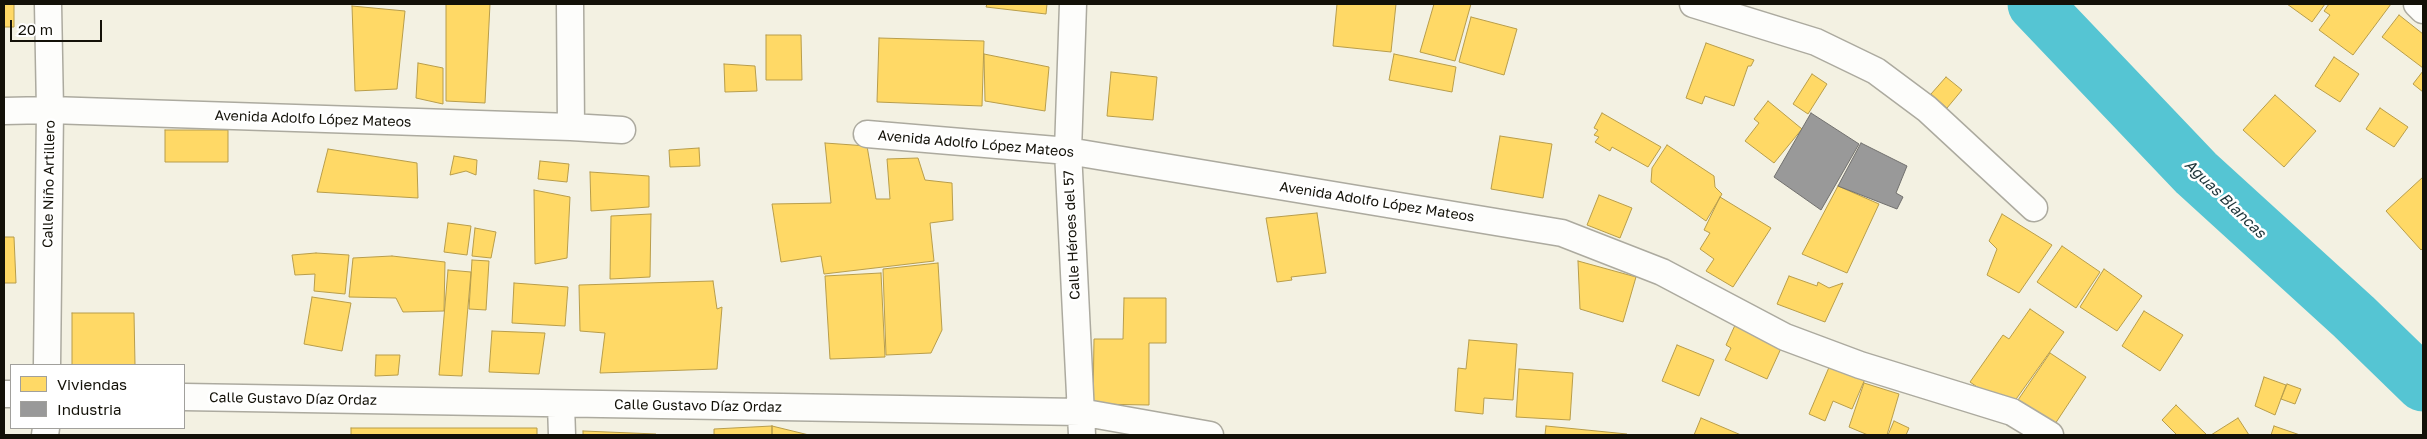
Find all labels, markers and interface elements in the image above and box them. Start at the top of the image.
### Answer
scale bar [12,10,105,42]
text: 20 m [18,20,53,38]
street label: Avenida Adolfo López Mateos [214,107,412,131]
street label: Calle Niño Artillero [39,120,59,248]
street label: Avenida Adolfo López Mateos [877,127,1075,161]
water label: Aguas Blancas [2181,156,2269,242]
street label: Calle Héroes del 57 [1060,170,1084,300]
street label: Avenida Adolfo López Mateos [1278,178,1476,226]
legend [10,364,185,429]
text: Viviendas [57,375,127,393]
street label: Calle Gustavo Díaz Ordaz [209,389,377,409]
street label: Calle Gustavo Díaz Ordaz [614,396,782,416]
text: Industria [57,400,122,418]

